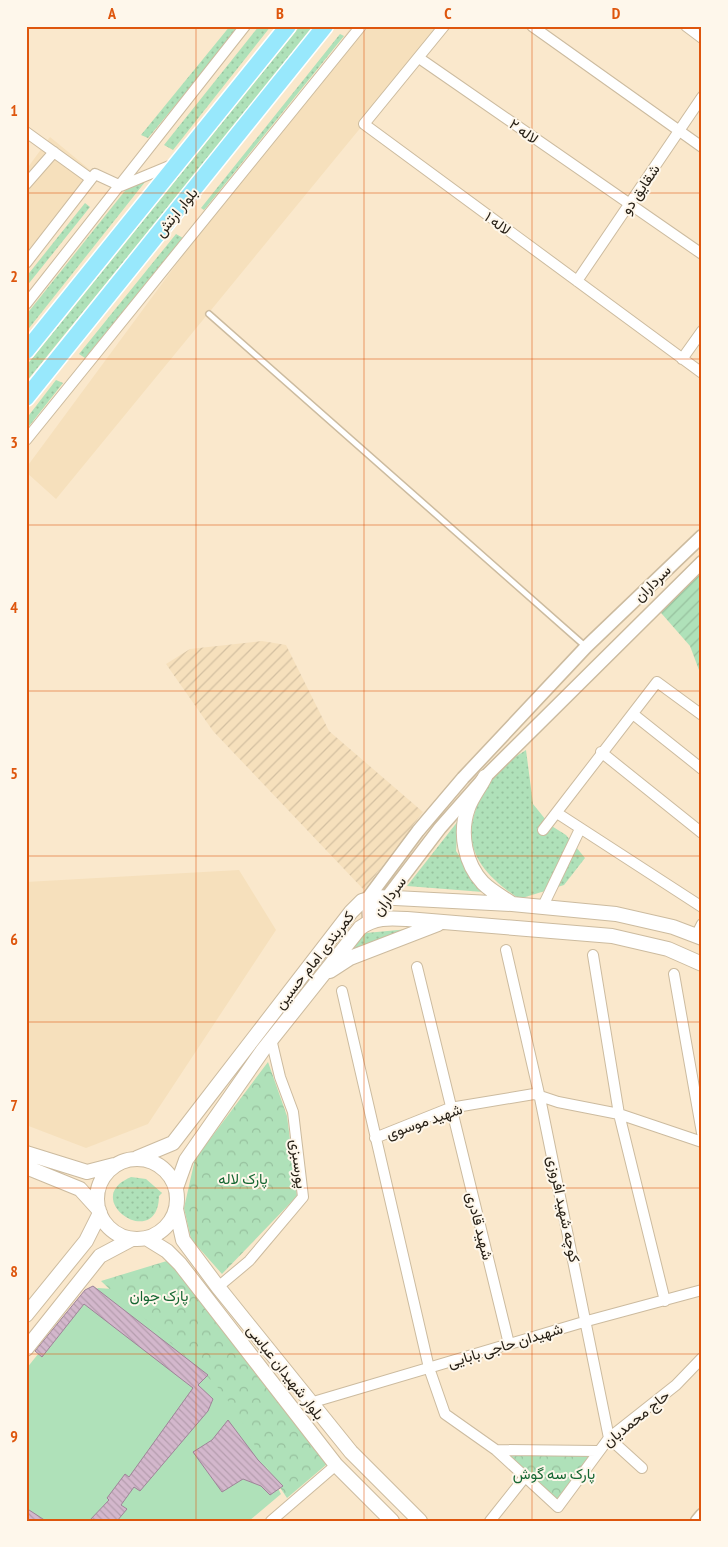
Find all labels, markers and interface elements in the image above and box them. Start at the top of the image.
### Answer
text: A [107,3,117,23]
text: B [276,3,284,23]
text: C [444,3,452,23]
text: D [612,3,621,23]
text: 1 [10,100,18,120]
street label: لاله ۲ [506,114,542,148]
street label: شقایق دو [616,160,665,218]
street label: بلوار ارتش [150,183,203,241]
street label: لاله ۱ [481,207,515,239]
text: 2 [10,266,18,286]
text: 3 [10,432,18,452]
street label: سرداران [629,560,675,606]
text: 4 [10,597,18,617]
text: 5 [10,763,18,783]
street label: سرداران [368,872,410,920]
street label: کمربندی امام حسین [270,907,359,1013]
text: 6 [10,929,18,949]
text: 7 [10,1095,18,1115]
street label: شهید موسوی [383,1099,465,1144]
street label: پورسبزی [286,1138,311,1190]
street label: کوچه شهید افروزی [542,1154,585,1265]
park label: پارک لاله [218,1169,268,1189]
street label: شهید قادری [461,1190,498,1262]
text: 8 [10,1261,18,1281]
park label: پارک جوان [129,1286,189,1306]
street label: شهیدان حاجی بابایی [445,1318,565,1373]
street label: بلوار شهیدان عباسی [242,1321,329,1424]
street label: حاج محمدیان [599,1385,675,1452]
text: 9 [10,1426,18,1446]
park label: پارک سه گوش [513,1464,595,1484]

